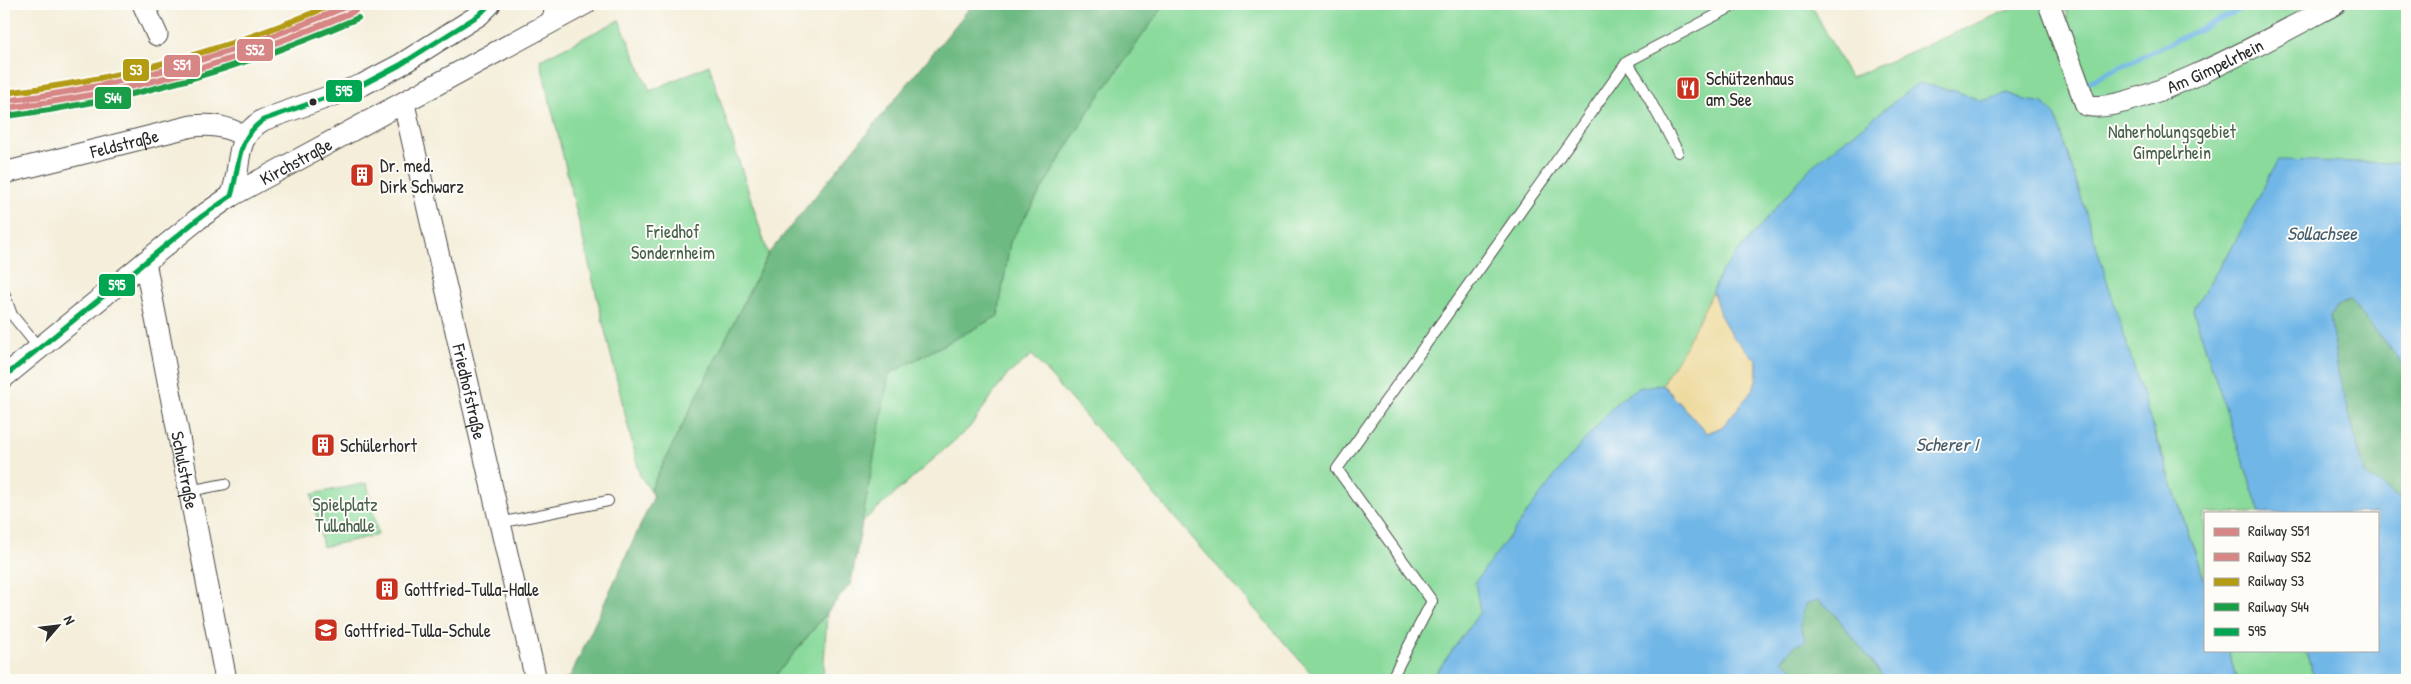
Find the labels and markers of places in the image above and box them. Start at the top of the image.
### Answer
place label: Schützenhaus am See [1706,66,1794,112]
restaurant icon: Schützenhaus am See [1675,75,1701,101]
unlabelled marker [308,97,318,107]
place label: Dr. med. Dirk Schwarz [380,153,464,199]
building icon: Dr. med. Dirk Schwarz [349,162,375,188]
building icon: Schülerhort [310,432,336,458]
place label: Schülerhort [340,433,418,458]
building icon: Gottfried-Tulla-Halle [374,576,400,602]
place label: Gottfried-Tulla-Halle [404,577,539,602]
school or university icon: Gottfried-Tulla-Schule [313,617,339,643]
place label: Gottfried-Tulla-Schule [344,618,491,643]

